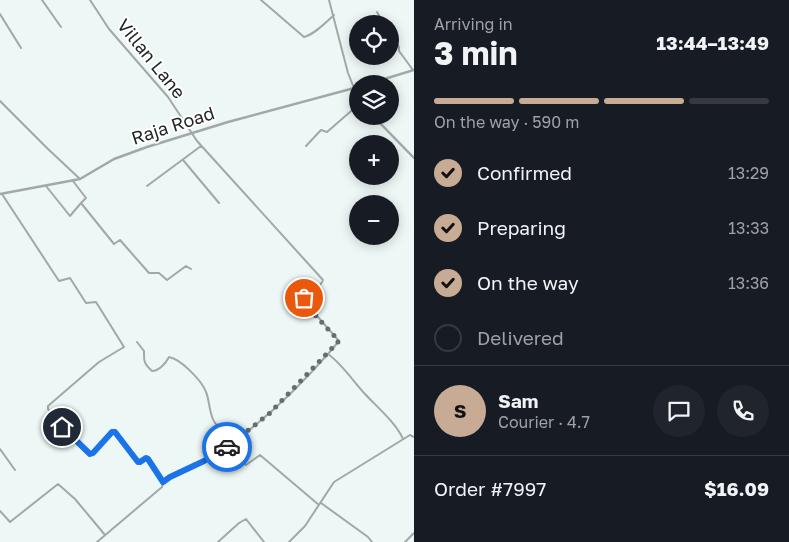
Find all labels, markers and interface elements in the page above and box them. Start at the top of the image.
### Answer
street label: Villan Lane [113,14,191,103]
text: Arriving in [434,14,513,34]
map controls [349,15,399,245]
button: locate [349,15,399,65]
text: 13:44–13:49 [656,31,769,54]
text: 3 min [434,34,518,72]
button: layers [349,75,399,125]
street label: Raja Road [128,101,217,149]
text: On the way · 590 m [434,112,579,132]
button: + [349,135,399,185]
icon: check [434,159,462,187]
text: Confirmed [477,161,572,184]
text: 13:29 [728,163,769,183]
button: − [349,195,399,245]
icon: check [434,214,462,242]
text: Preparing [477,216,566,239]
text: 13:33 [728,218,769,238]
icon: check [434,269,462,297]
text: On the way [477,271,579,294]
text: 13:36 [728,273,769,293]
pin [283,277,325,319]
icon: bag [290,284,318,312]
text: Delivered [477,326,564,349]
button: chat [653,385,705,437]
button: phone [717,385,769,437]
text: Sam [498,389,538,412]
text: S [454,399,466,422]
pin [41,406,83,448]
text: Courier · 4.7 [498,412,590,432]
icon: home [48,413,76,441]
courier [202,422,252,472]
icon: car [213,433,241,461]
text: Order #7997 [434,477,546,500]
text: $16.09 [704,477,769,500]

